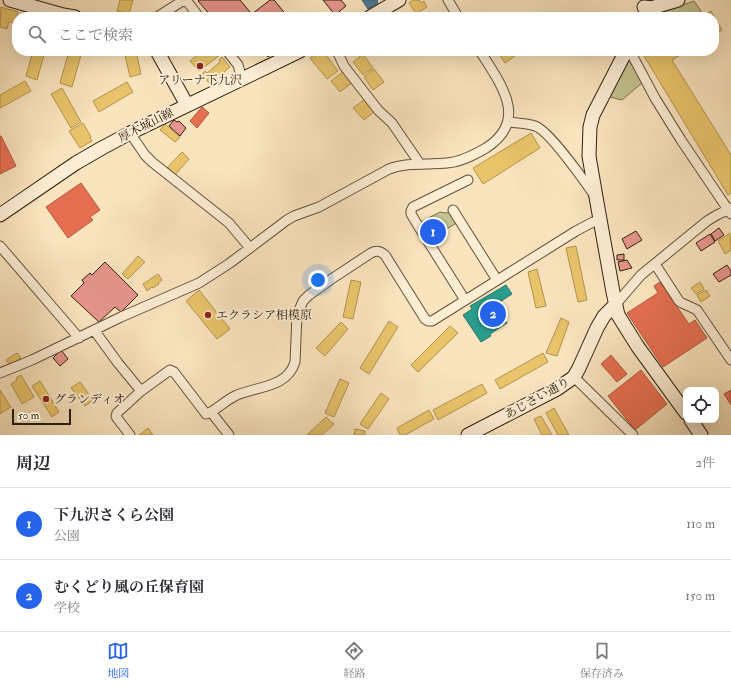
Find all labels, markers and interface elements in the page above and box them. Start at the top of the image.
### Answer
search box [12,12,719,56]
icon: search [26,23,48,45]
text: ここで検索 [58,26,133,45]
marker: アリーナ下九沢 [195,61,205,71]
place label: アリーナ下九沢 [158,73,242,88]
street label: 厚木城山線 [116,105,176,146]
pin: 1 [420,217,446,247]
your location [308,270,328,290]
pin: 2 [480,299,506,329]
place label: エクラシア相模原 [216,308,312,323]
marker: エクラシア相模原 [203,310,213,320]
street label: あじさい通り [502,374,572,422]
map controls [683,387,719,423]
button: locate [683,387,719,423]
place label: グランディオ [54,392,125,407]
marker: グランディオ [41,394,51,404]
scale bar [12,407,71,426]
text: 50 m [18,409,39,422]
text: 周辺 [16,453,50,474]
text: 2件 [695,455,715,471]
text: 下九沢さくら公園 [54,506,174,525]
text: 1 [27,516,31,532]
text: 110 m [686,516,715,532]
text: 公園 [54,528,80,544]
text: むくどり風の丘保育園 [54,578,204,597]
text: 2 [26,588,32,604]
text: 150 m [685,588,715,604]
text: 学校 [54,600,80,616]
tab: 地図 [107,640,129,680]
tab: 経路 [343,640,365,680]
tab: 保存済み [580,640,624,680]

